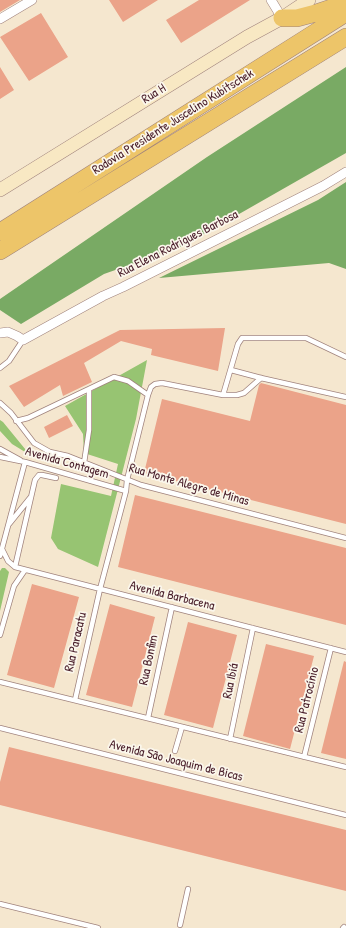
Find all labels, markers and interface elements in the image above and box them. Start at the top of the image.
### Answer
street label: Rodovia Presidente Juscelino Kubitschek [89,66,257,178]
street label: Rua H [139,81,169,107]
street label: Rua Elena Rodrigues Barbosa [115,207,241,281]
street label: Avenida Contagem [23,444,111,482]
street label: Rua Monte Alegre de Minas [127,460,251,510]
street label: Avenida Barbacena [128,578,216,614]
street label: Rua Paracatu [62,611,90,673]
street label: Rua Bonfim [136,633,162,687]
street label: Rua Ibiá [220,662,242,700]
street label: Rua Patrocínio [291,665,323,735]
street label: Avenida São Joaquim de Bicas [108,737,244,785]

